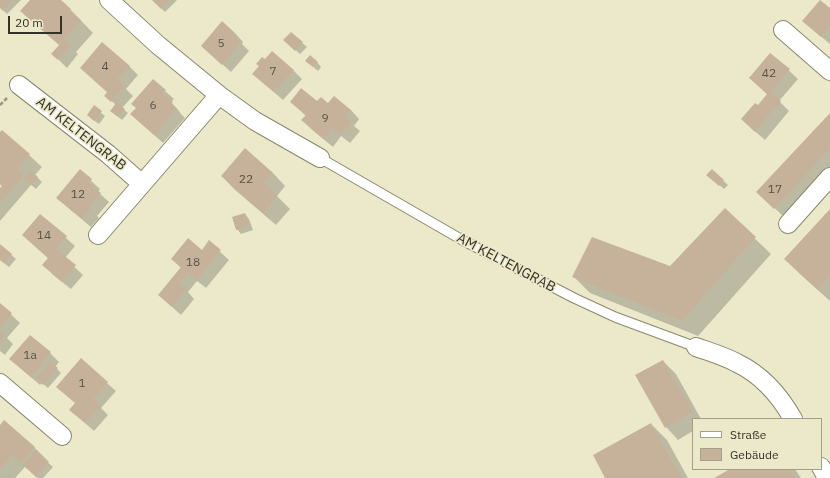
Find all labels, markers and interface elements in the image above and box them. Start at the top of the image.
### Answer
scale bar [10,8,64,34]
text: 20 m [15,15,43,30]
house number: 5 [217,37,225,51]
house number: 4 [101,60,109,74]
house number: 7 [269,65,277,79]
house number: 42 [762,67,776,81]
street label: AM KELTENGRAB [33,94,129,174]
house number: 6 [149,99,157,113]
house number: 9 [321,112,329,126]
house number: 22 [239,173,253,187]
house number: 17 [768,183,782,197]
house number: 12 [71,188,85,202]
house number: 14 [37,229,51,243]
street label: AM KELTENGRAB [454,230,558,296]
house number: 18 [186,256,200,270]
house number: 1a [23,349,37,363]
house number: 1 [78,377,86,391]
legend [692,418,822,470]
text: Straße [730,427,766,442]
text: Gebäude [730,447,779,462]

